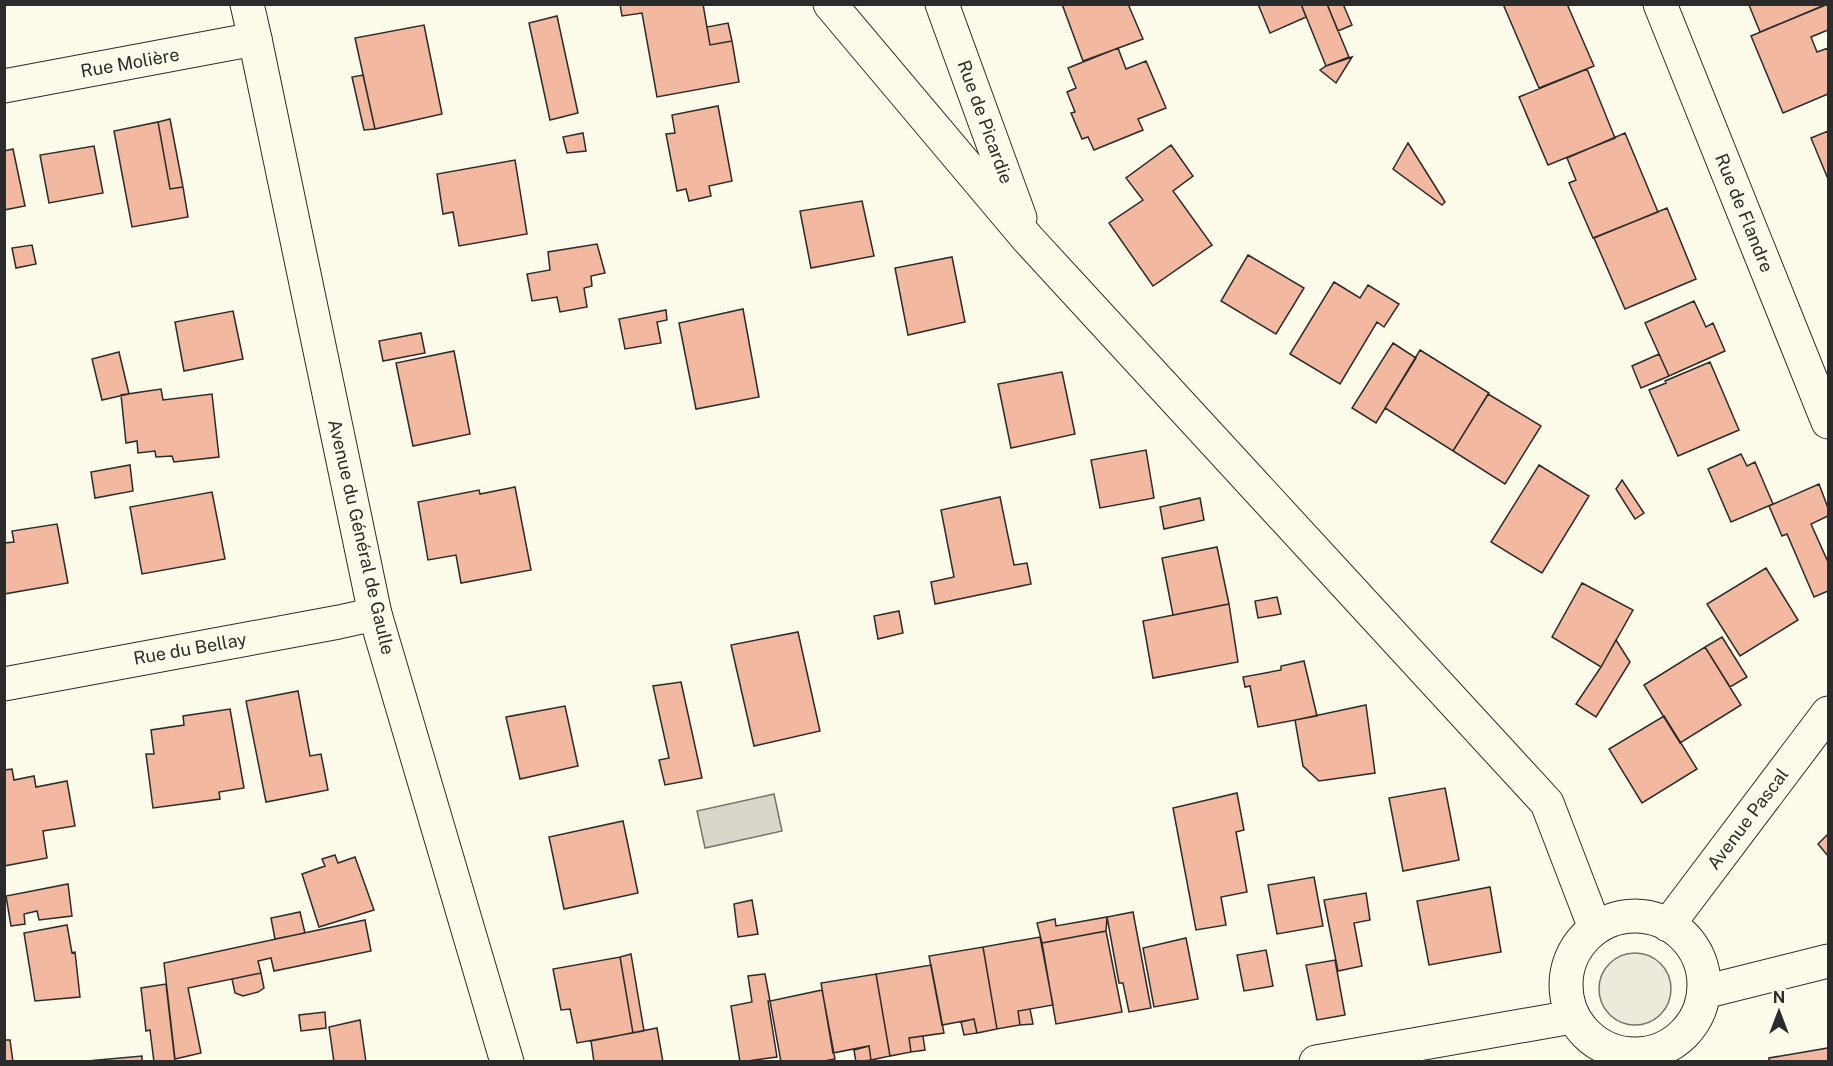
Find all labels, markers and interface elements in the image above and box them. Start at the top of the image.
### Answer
street label: Rue Molière [79,43,181,82]
street label: Rue de Picardie [953,57,1018,186]
street label: Rue de Flandre [1711,150,1778,275]
street label: Avenue du Général de Gaulle [324,417,399,657]
street label: Rue du Bellay [132,628,248,669]
street label: Avenue Pascal [1703,764,1793,874]
north arrow [1749,982,1809,1042]
text: N [1773,988,1785,1007]

